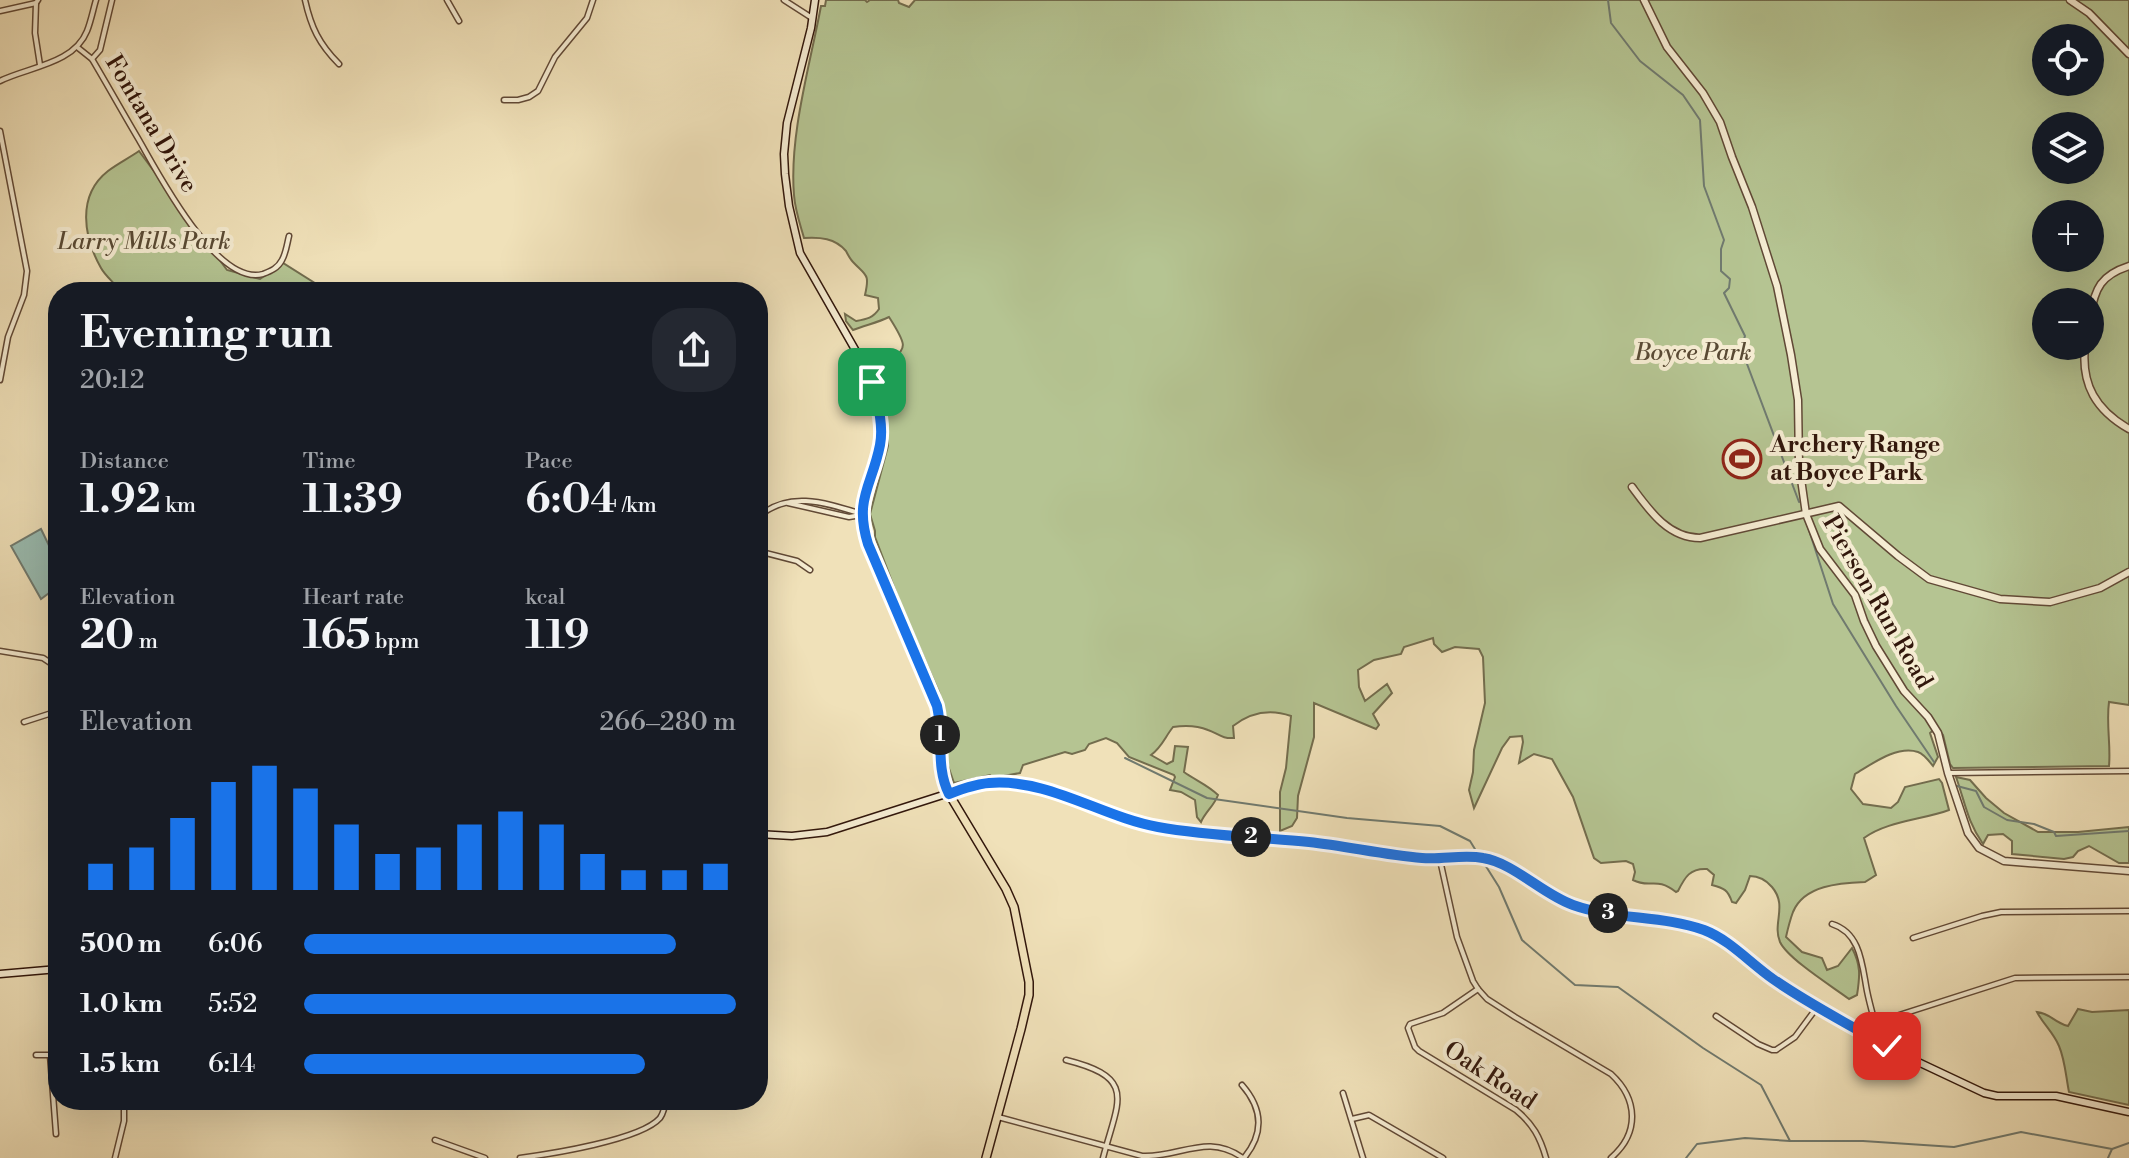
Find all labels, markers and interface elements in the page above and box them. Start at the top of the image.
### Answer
map controls [2032,24,2104,360]
button: locate [2032,24,2104,96]
street label: Fontana Drive [98,50,204,198]
button: layers [2032,112,2104,184]
button: + [2032,200,2104,272]
park label: Larry Mills Park [56,227,231,257]
button: − [2032,288,2104,360]
text: Evening run [80,306,333,361]
button: share [652,308,736,392]
park label: Boyce Park [1633,338,1752,368]
pin [838,348,906,416]
icon: arrive [850,360,894,404]
text: 20:12 [80,364,144,396]
place label: Archery Range at Boyce Park [1769,430,1940,488]
sports icon: Archery Range at Boyce Park [1721,438,1763,480]
text: Distance [80,448,169,475]
text: Time [303,448,356,475]
text: Pace [525,448,573,475]
text: 1.92 [80,475,161,525]
text: 11:39 [303,475,403,525]
text: 6:04 [525,475,617,525]
text: km [161,492,196,519]
text: /km [617,492,657,519]
street label: Pierson Run Road [1815,510,1939,694]
text: Elevation [80,584,175,611]
text: Heart rate [303,584,404,611]
text: kcal [525,584,565,611]
text: 20 [80,611,134,661]
text: 165 [303,611,370,661]
text: 119 [525,611,590,661]
text: m [134,628,158,655]
text: bpm [370,628,419,655]
text: Elevation [80,706,193,738]
text: 266–280 m [600,706,736,738]
pin: 1 [920,715,960,755]
text: 1 [935,721,945,748]
pin: 2 [1231,817,1271,857]
text: 2 [1244,823,1258,850]
pin: 3 [1588,893,1628,933]
text: 3 [1601,899,1615,926]
text: 500 m [80,928,162,960]
text: 6:06 [208,928,263,960]
text: 1.0 km [80,988,163,1020]
text: 5:52 [208,988,257,1020]
pin [1853,1012,1921,1080]
icon: check [1865,1024,1909,1068]
street label: Oak Road [1438,1035,1542,1117]
text: 1.5 km [80,1048,160,1080]
text: 6:14 [208,1048,255,1080]

